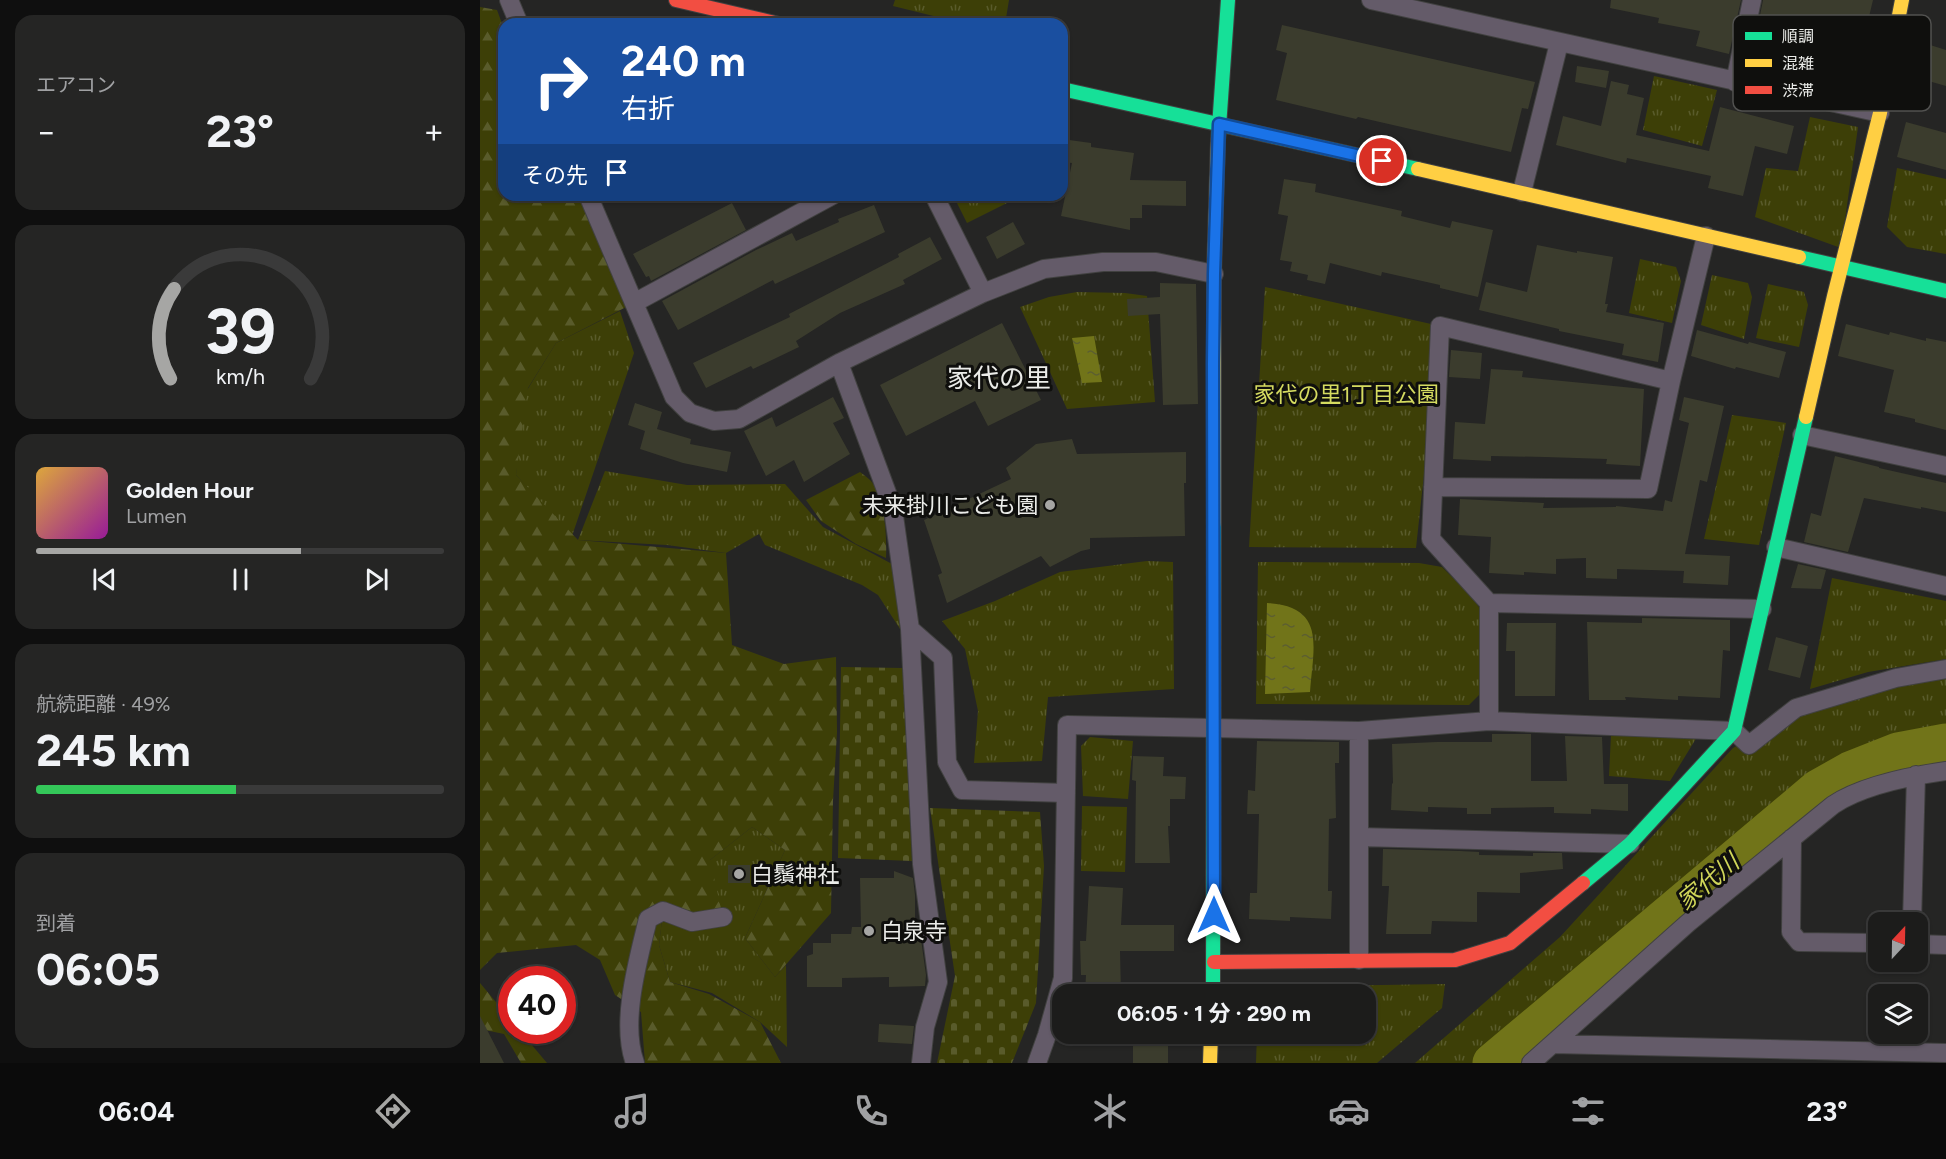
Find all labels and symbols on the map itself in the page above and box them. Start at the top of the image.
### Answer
legend [1733,15,1931,111]
text: 順調 [1782,27,1814,46]
text: 混雑 [1782,54,1814,73]
text: 渋滞 [1782,81,1814,100]
pin [1356,135,1407,186]
district label: 家代の里 [947,362,1051,394]
park label: 家代の里1丁目公園 [1253,381,1439,408]
place label: 未来掛川こども園 [862,492,1038,519]
marker: 未来掛川こども園 [1043,498,1057,512]
water label: 家代川 [1671,845,1747,916]
place label: 白鬚神社 [751,861,839,888]
marker: 白鬚神社 [732,867,746,881]
position arrow [1182,883,1246,947]
north arrow [1868,912,1928,972]
place label: 白泉寺 [881,918,947,945]
marker: 白泉寺 [862,924,876,938]
speed limit sign: 40 [498,966,576,1044]

